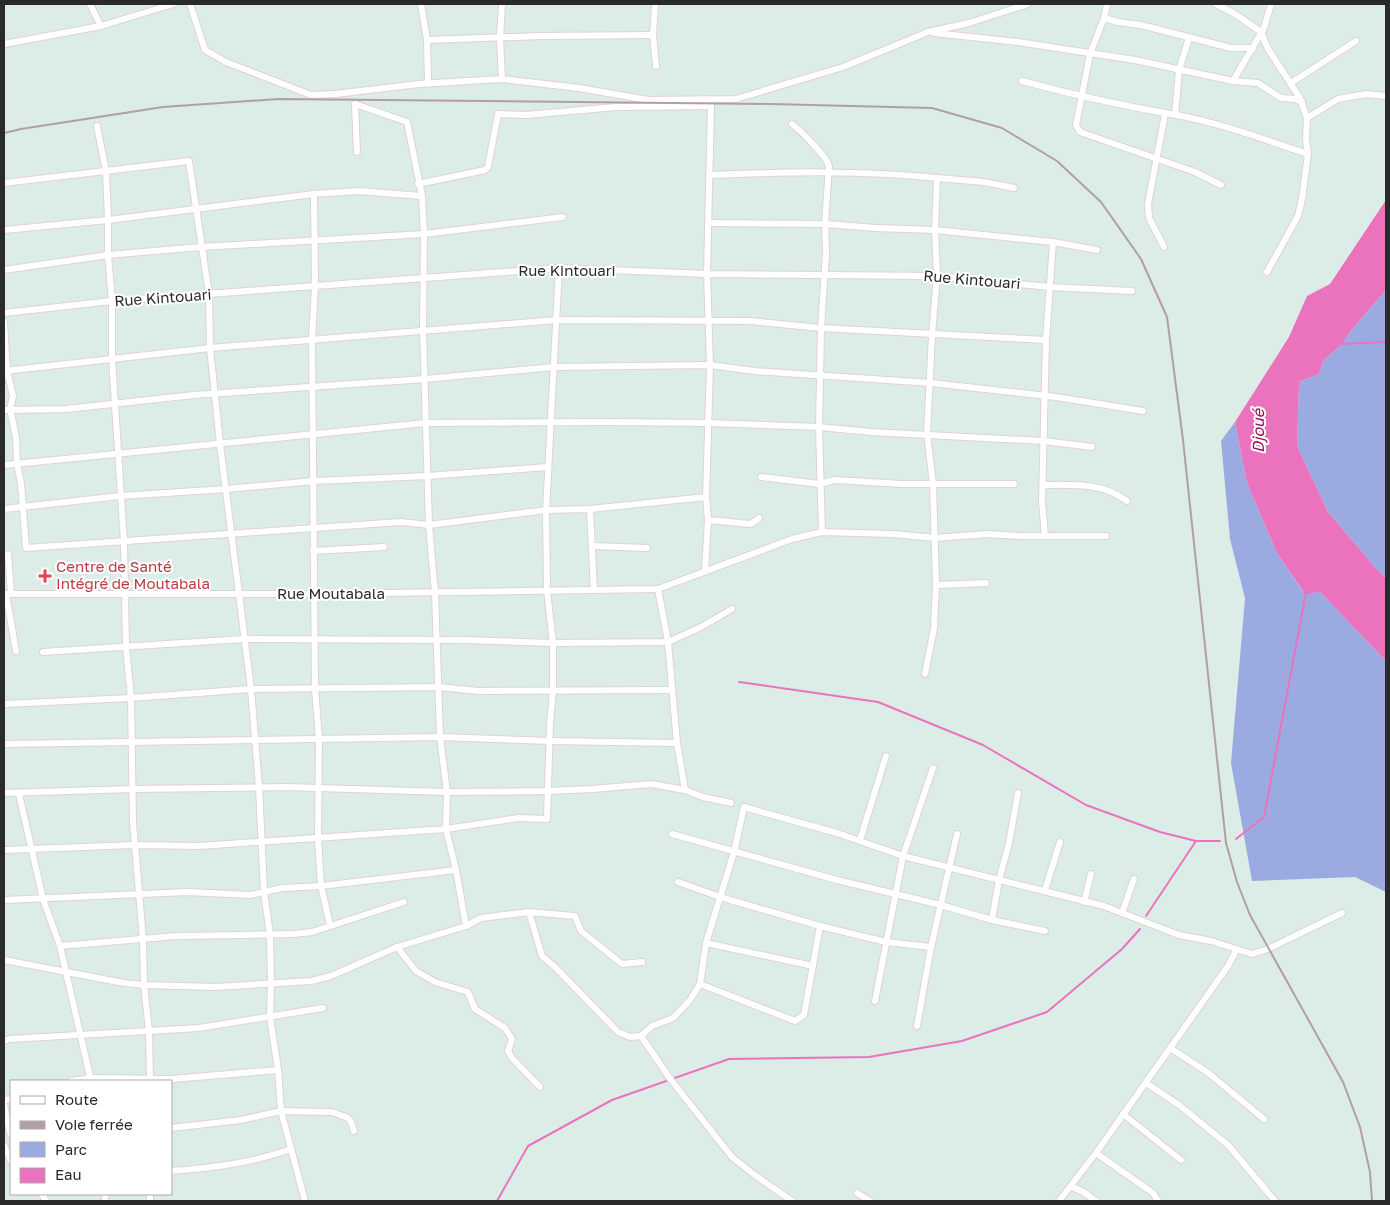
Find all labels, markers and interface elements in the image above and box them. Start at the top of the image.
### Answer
street label: Rue Kintouari [518,261,616,279]
street label: Rue Kintouari [923,266,1021,292]
street label: Rue Kintouari [114,285,212,309]
water label: Djoué [1248,407,1268,453]
place label: Centre de Santé Intégré de Moutabala [56,557,210,592]
marker: Centre de Santé Intégré de Moutabala [38,569,52,583]
street label: Rue Moutabala [277,584,385,602]
legend [10,1080,172,1195]
text: Route [55,1090,98,1108]
text: Voie ferrée [55,1115,133,1133]
text: Parc [55,1140,87,1158]
text: Eau [55,1165,82,1183]

